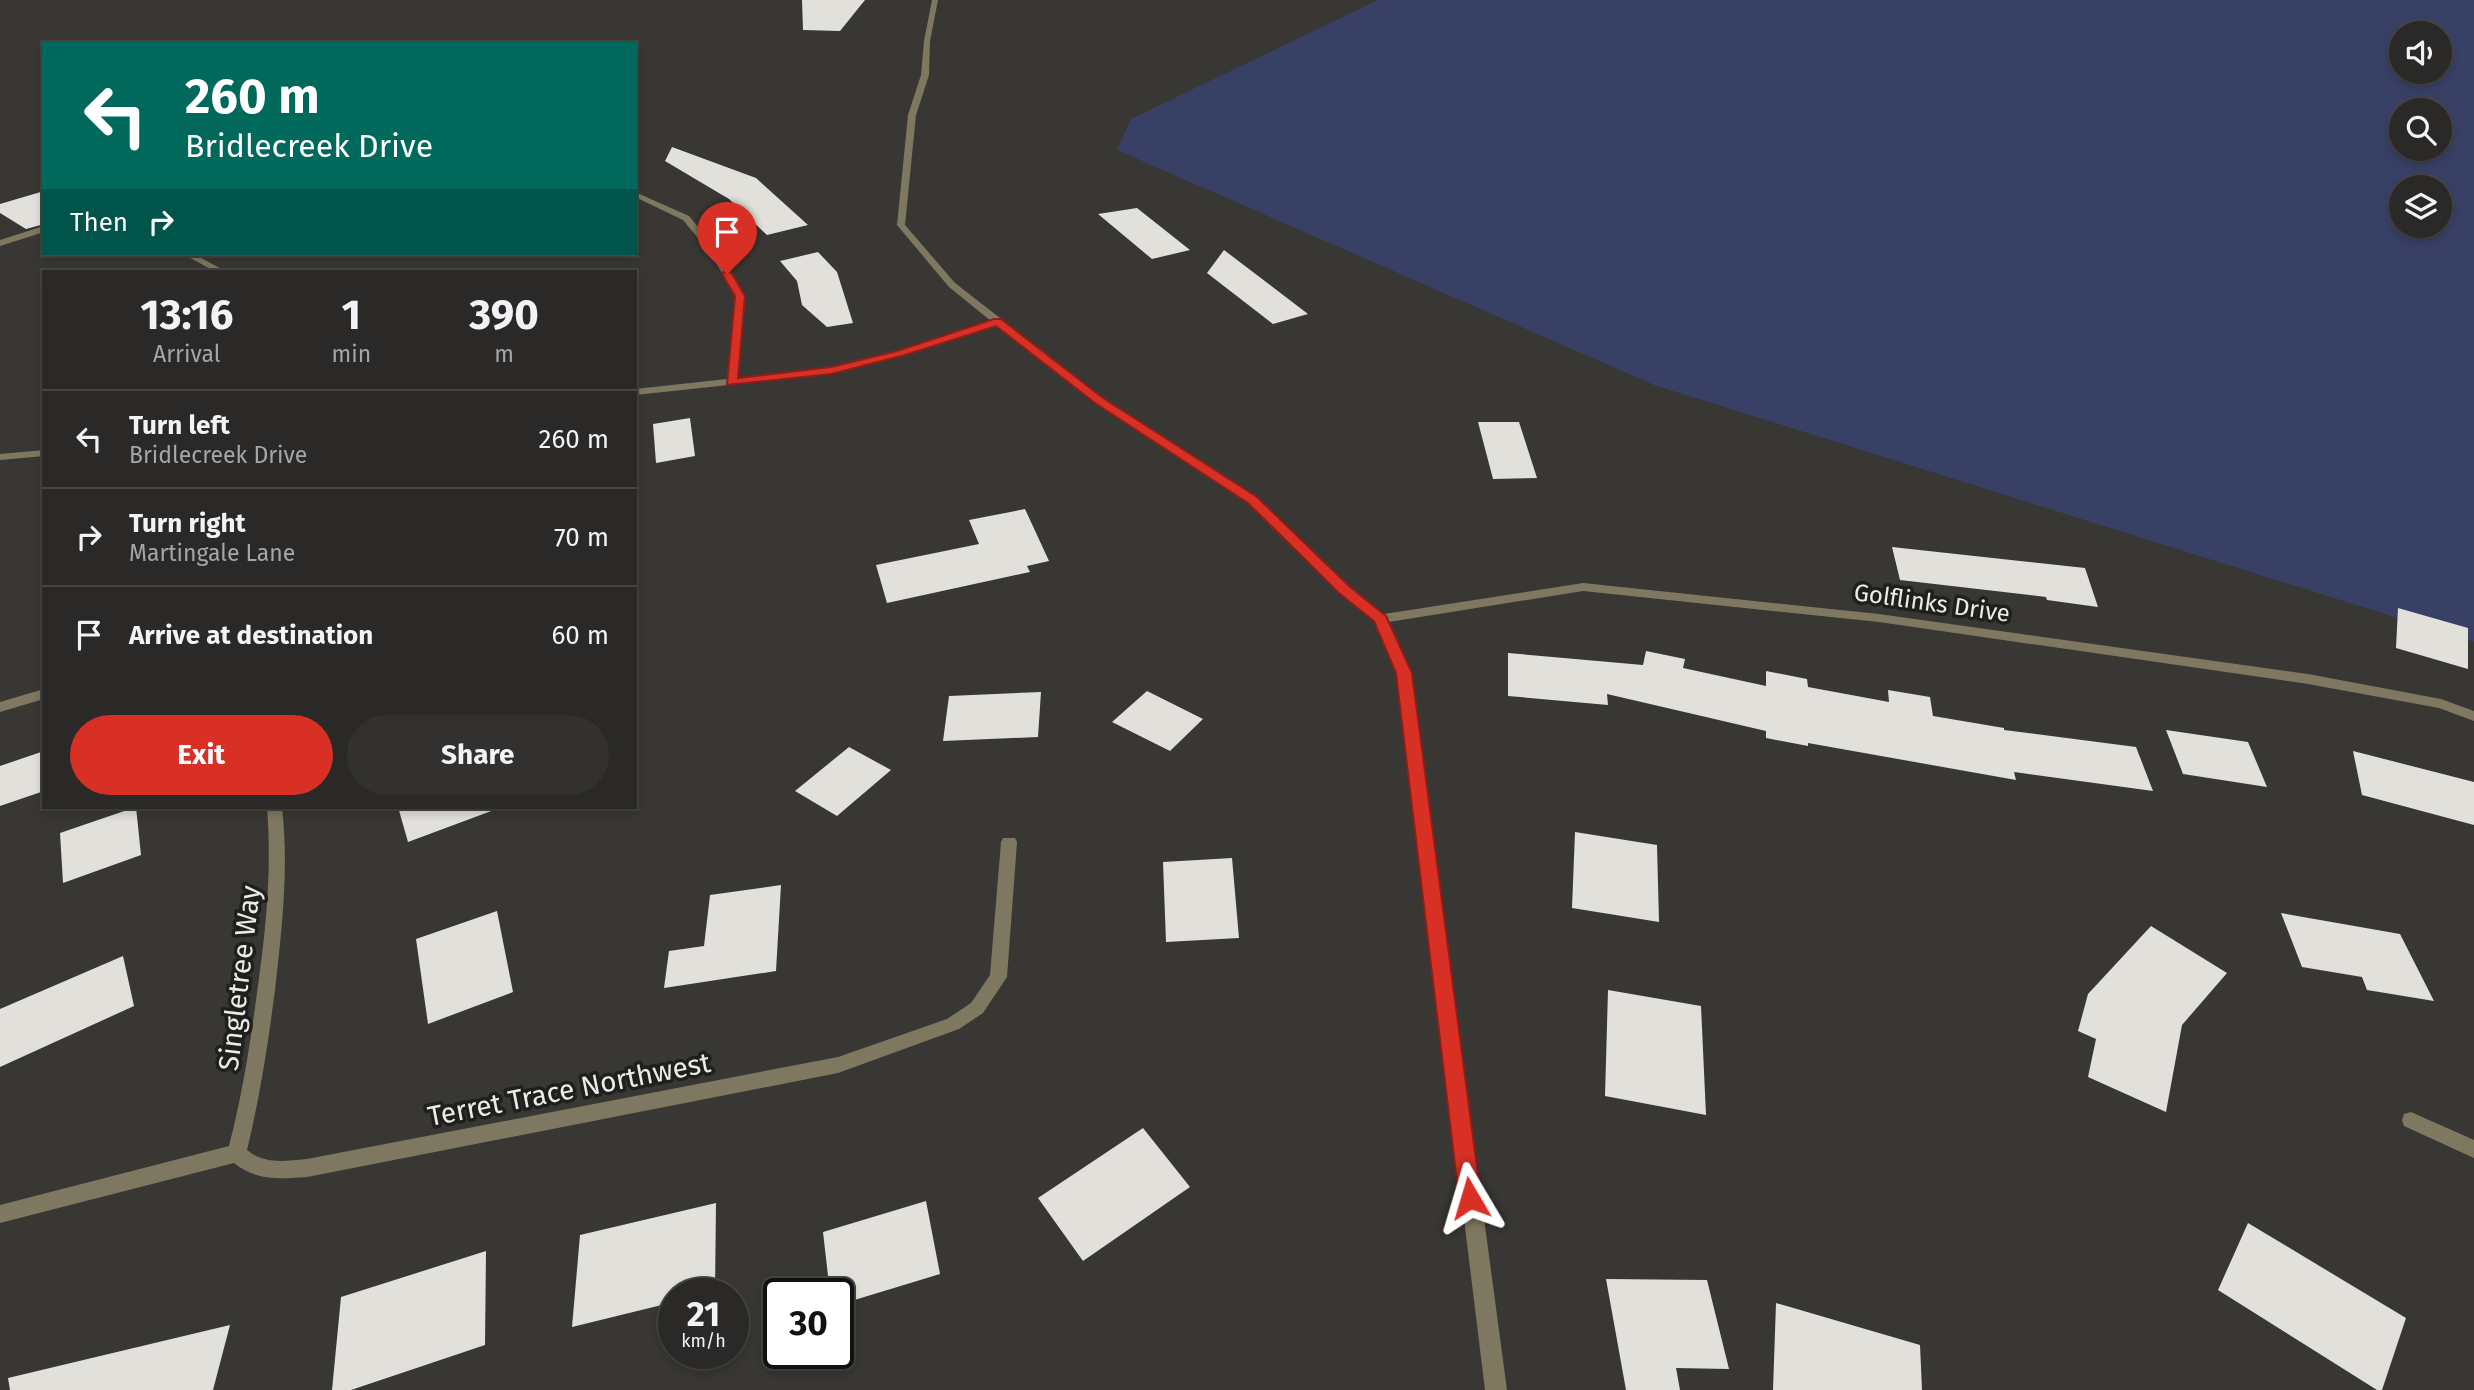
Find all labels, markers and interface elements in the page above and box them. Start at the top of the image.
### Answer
map controls [2389,21,2452,238]
button: sound [2389,21,2452,84]
text: 260 m [185,67,320,126]
icon: left [70,70,161,161]
button: search [2389,98,2452,161]
text: Bridlecreek Drive [185,127,433,165]
button: layers [2389,175,2452,238]
pin [697,202,757,274]
icon: right [142,203,180,241]
text: Then [70,207,128,238]
icon: arrive [708,213,746,251]
text: 13:16 [140,290,233,340]
text: 1 [342,290,361,340]
text: 390 [469,290,539,340]
text: Arrival [153,340,220,368]
text: min [332,340,371,368]
text: m [494,340,514,368]
text: Turn left [129,410,230,441]
icon: left [70,420,108,458]
text: 260 m [539,424,609,455]
text: Bridlecreek Drive [129,441,307,469]
text: Turn right [129,508,246,539]
icon: right [70,518,108,556]
text: 70 m [554,522,609,553]
text: Martingale Lane [129,539,295,567]
street label: Golflinks Drive [1852,578,2012,628]
icon: arrive [70,616,108,654]
text: Arrive at destination [129,620,373,651]
text: 60 m [551,620,609,651]
button: Exit [70,715,333,795]
button: Share [347,715,609,795]
street label: Singletree Way [212,883,267,1073]
street label: Terret Trace Northwest [425,1046,714,1133]
position arrow [1433,1161,1507,1235]
speed limit sign: 30 [763,1278,854,1369]
text: 21 [687,1293,720,1335]
text: km/h [681,1330,726,1352]

